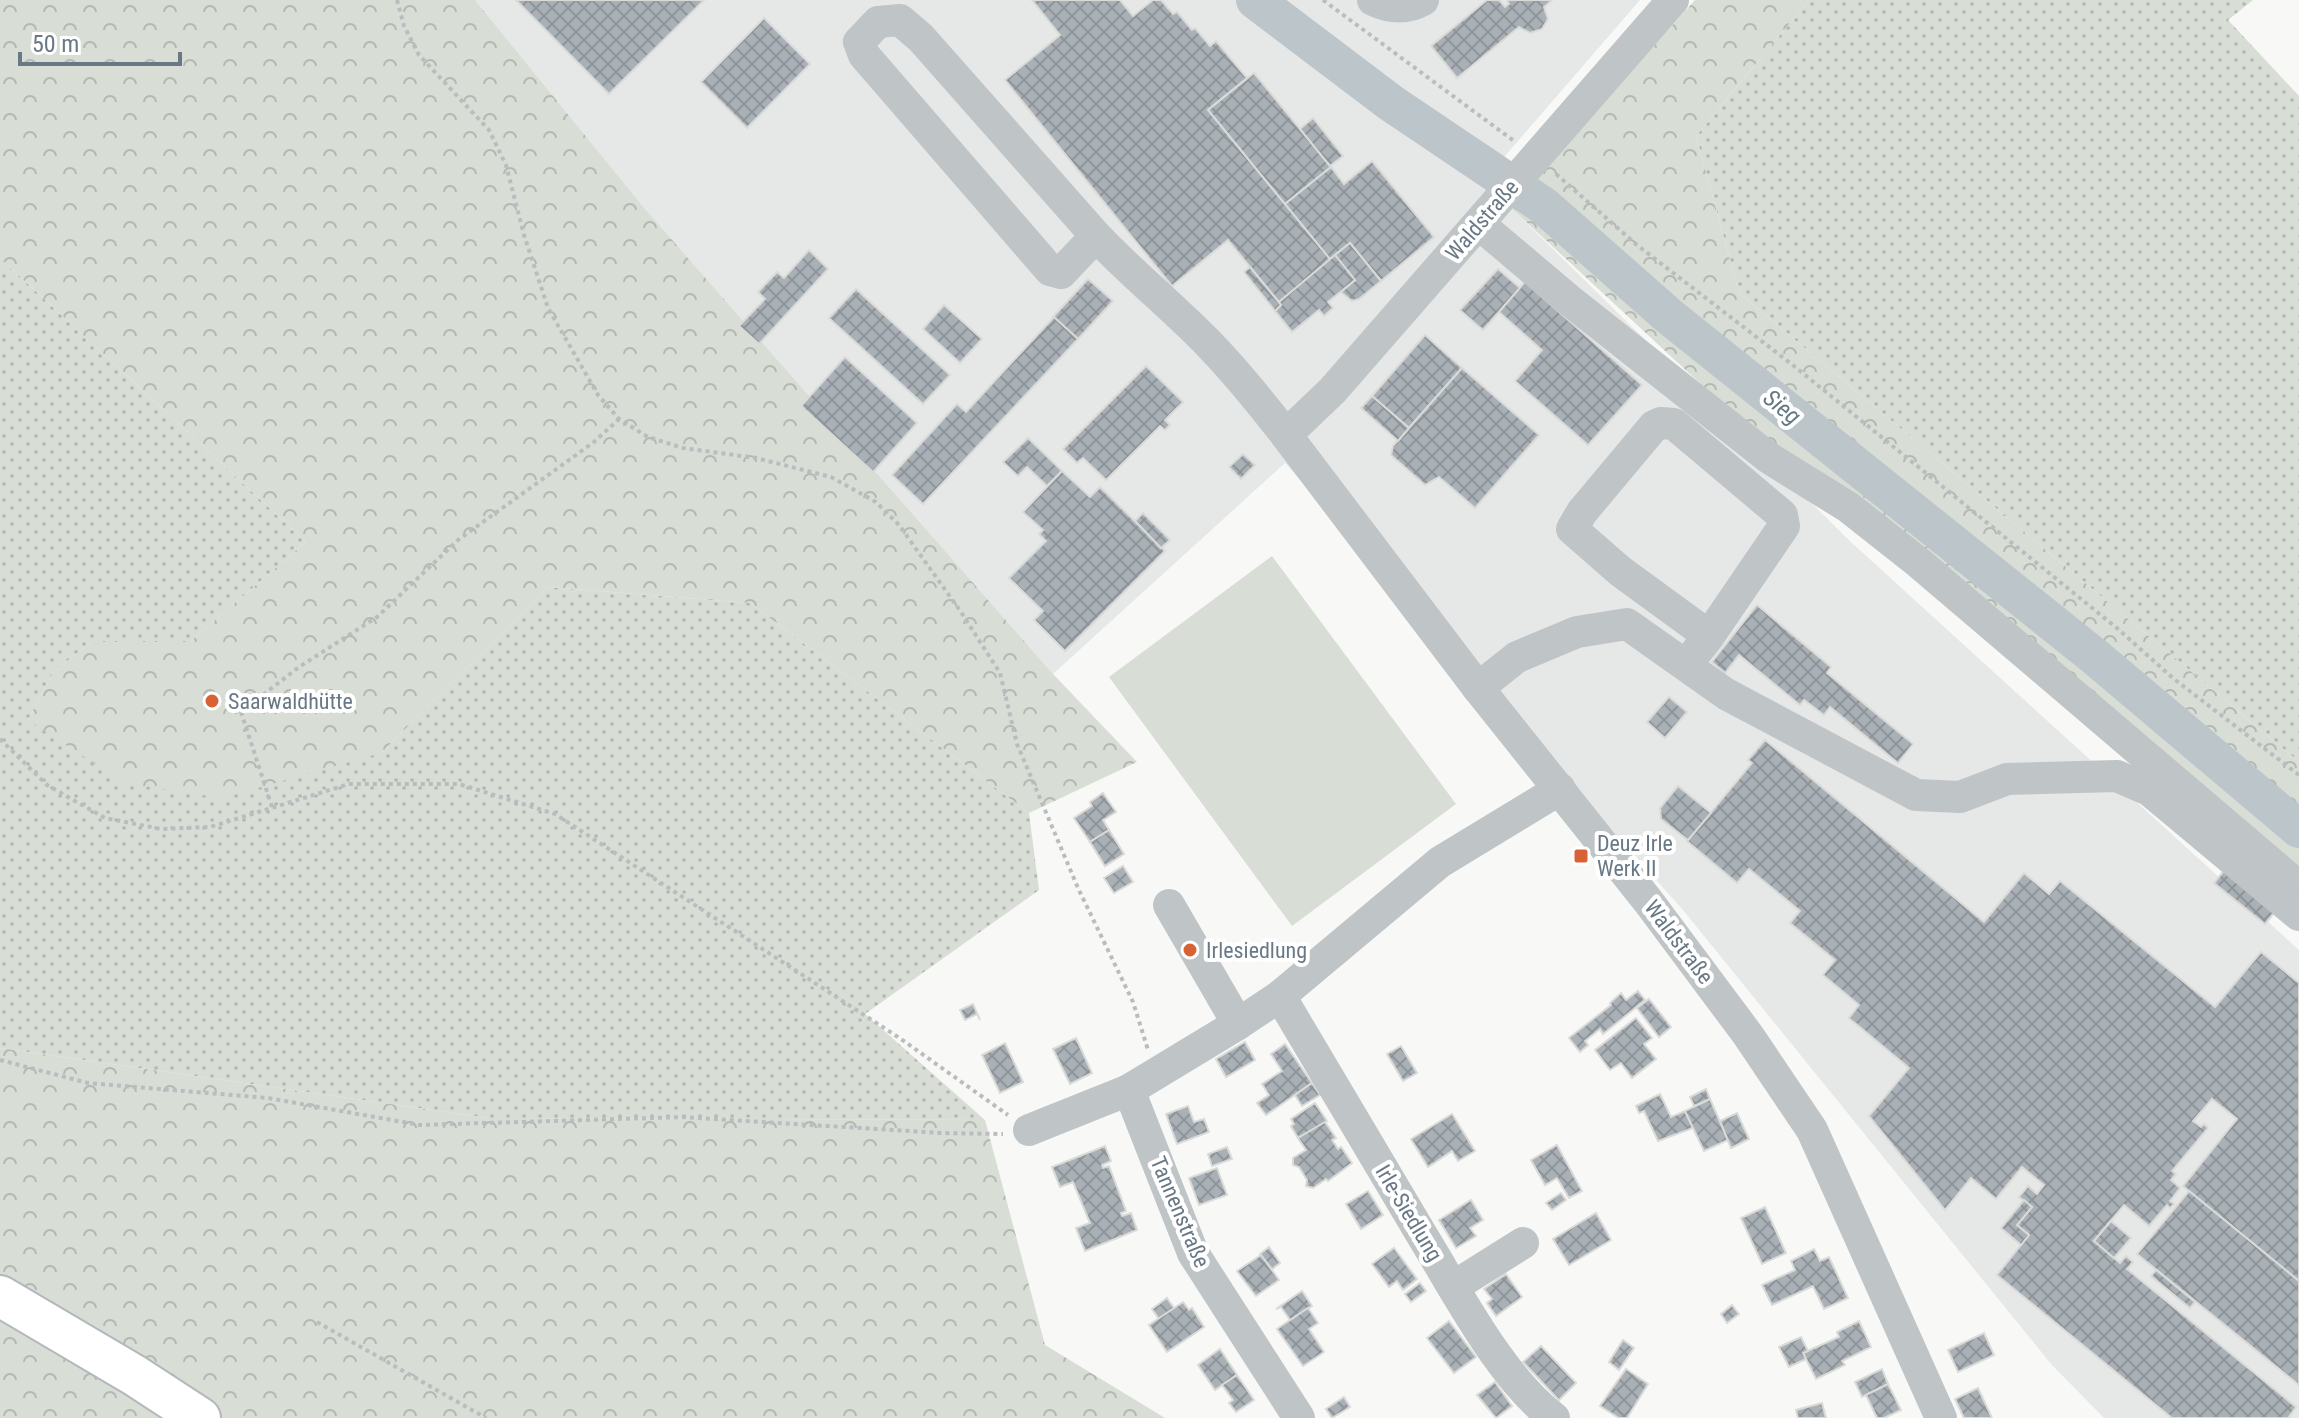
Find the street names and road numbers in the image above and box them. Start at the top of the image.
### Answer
street label: Waldstraße [1440,175,1524,265]
street label: Waldstraße [1640,895,1718,989]
street label: Tannenstraße [1145,1153,1215,1271]
street label: Irle-Siedlung [1370,1160,1448,1266]

